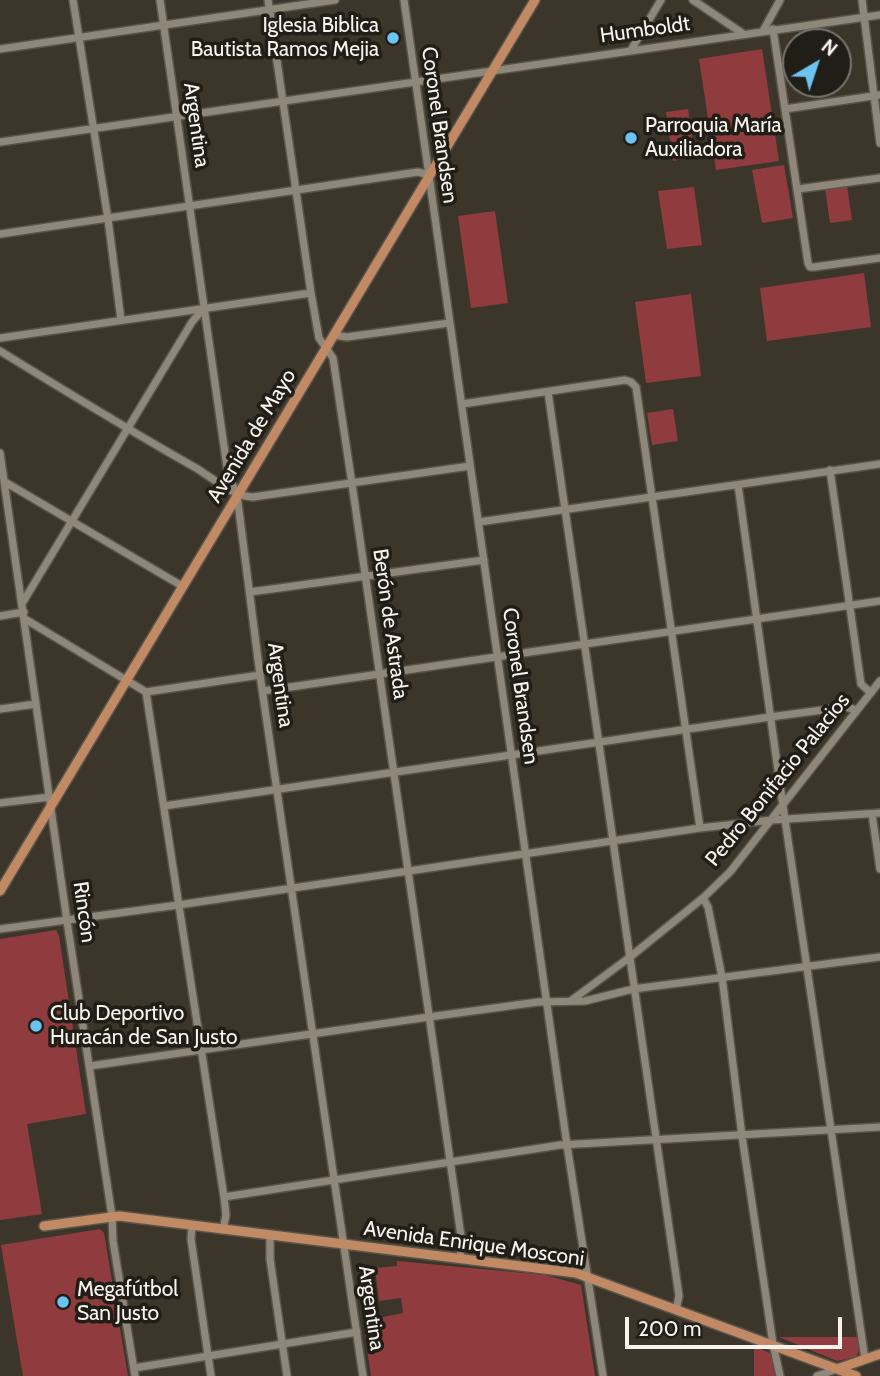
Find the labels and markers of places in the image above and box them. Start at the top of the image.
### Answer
place label: Iglesia Biblica Bautista Ramos Mejia [191,13,379,63]
marker: Iglesia Biblica Bautista Ramos Mejia [385,30,401,46]
place label: Parroquia María Auxiliadora [645,113,781,163]
marker: Parroquia María Auxiliadora [623,130,639,146]
place label: Club Deportivo Huracán de San Justo [50,1001,238,1051]
marker: Club Deportivo Huracán de San Justo [28,1018,44,1034]
place label: Megafútbol San Justo [77,1277,178,1327]
marker: Megafútbol San Justo [55,1294,71,1310]

